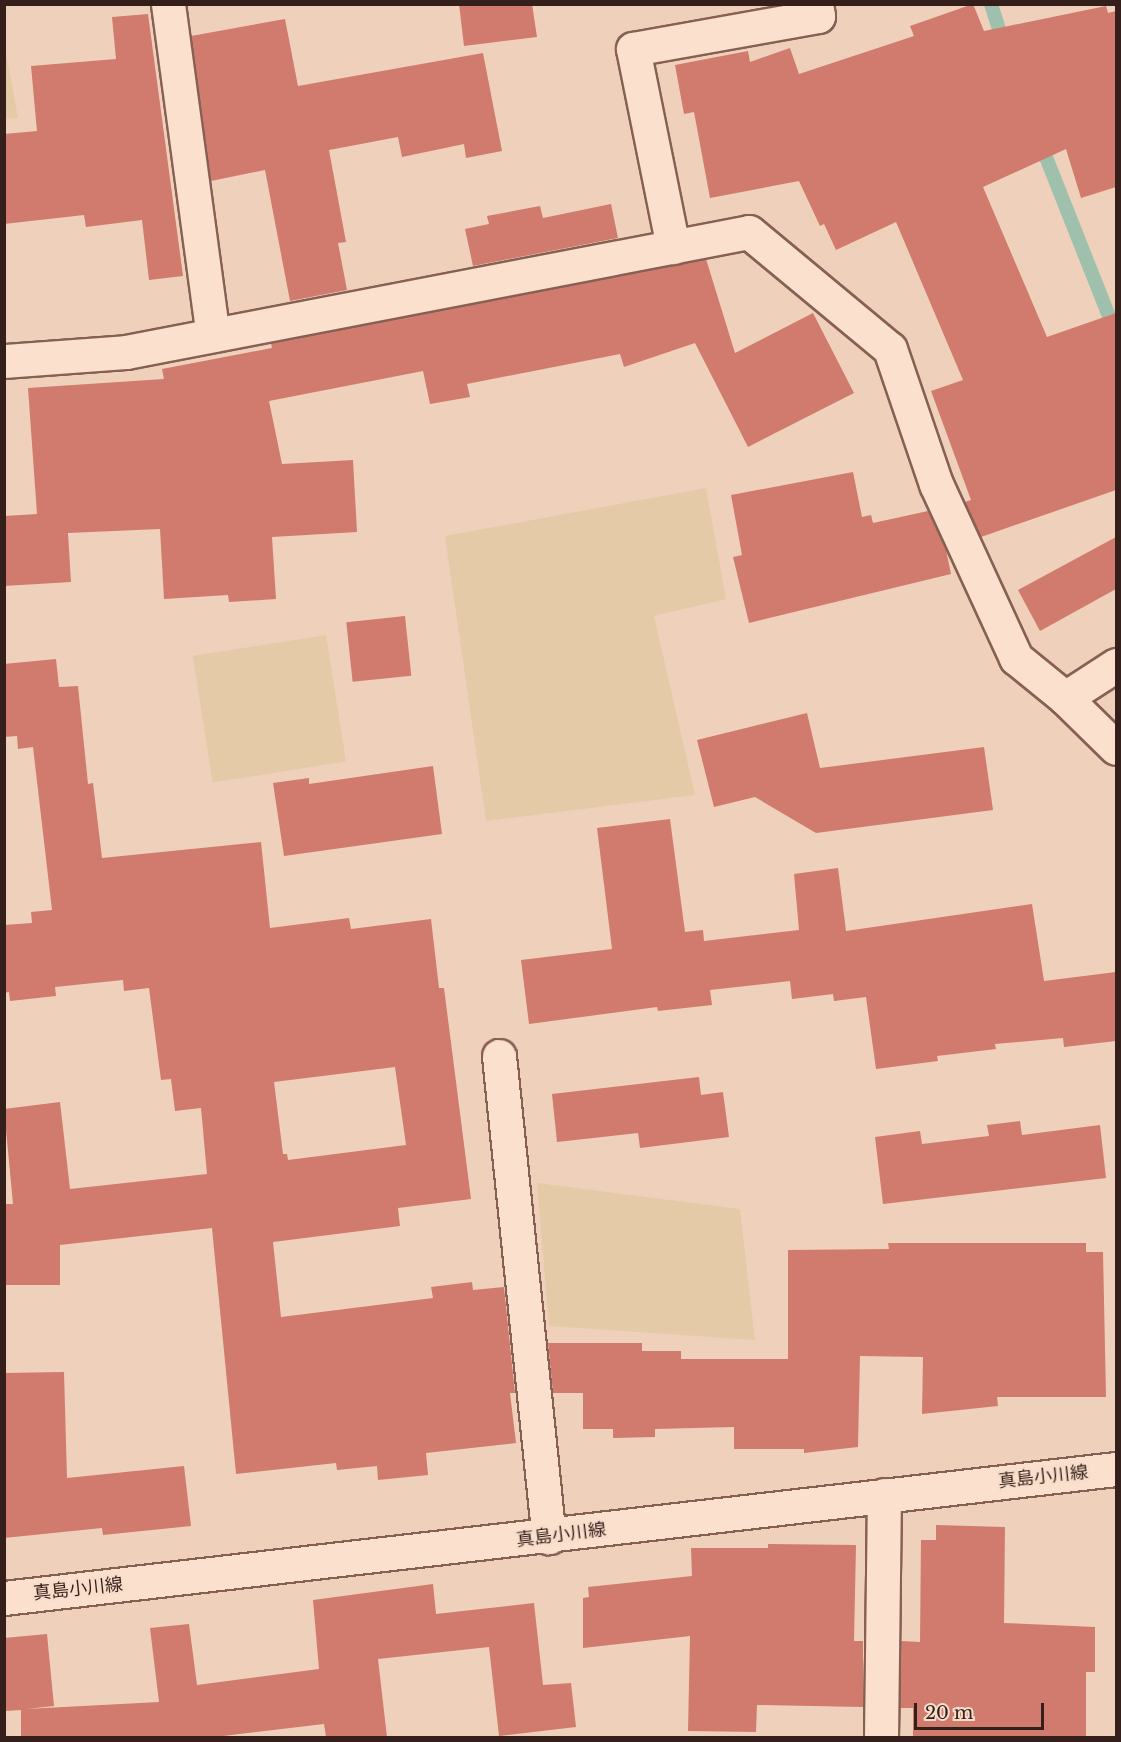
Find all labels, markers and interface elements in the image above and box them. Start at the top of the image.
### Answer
street label: 真島小川線 [997,1462,1089,1492]
street label: 真島小川線 [515,1519,607,1551]
street label: 真島小川線 [32,1574,124,1604]
scale bar [917,1691,1048,1729]
text: 20 m [925,1702,973,1724]

